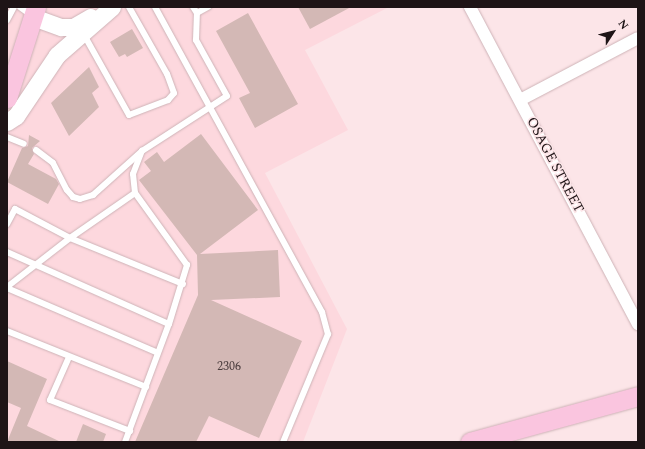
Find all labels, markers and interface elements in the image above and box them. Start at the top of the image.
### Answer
north arrow [593,12,633,52]
text: N [614,16,633,33]
street label: OSAGE STREET [523,114,587,216]
house number: 2306 [217,360,241,374]

